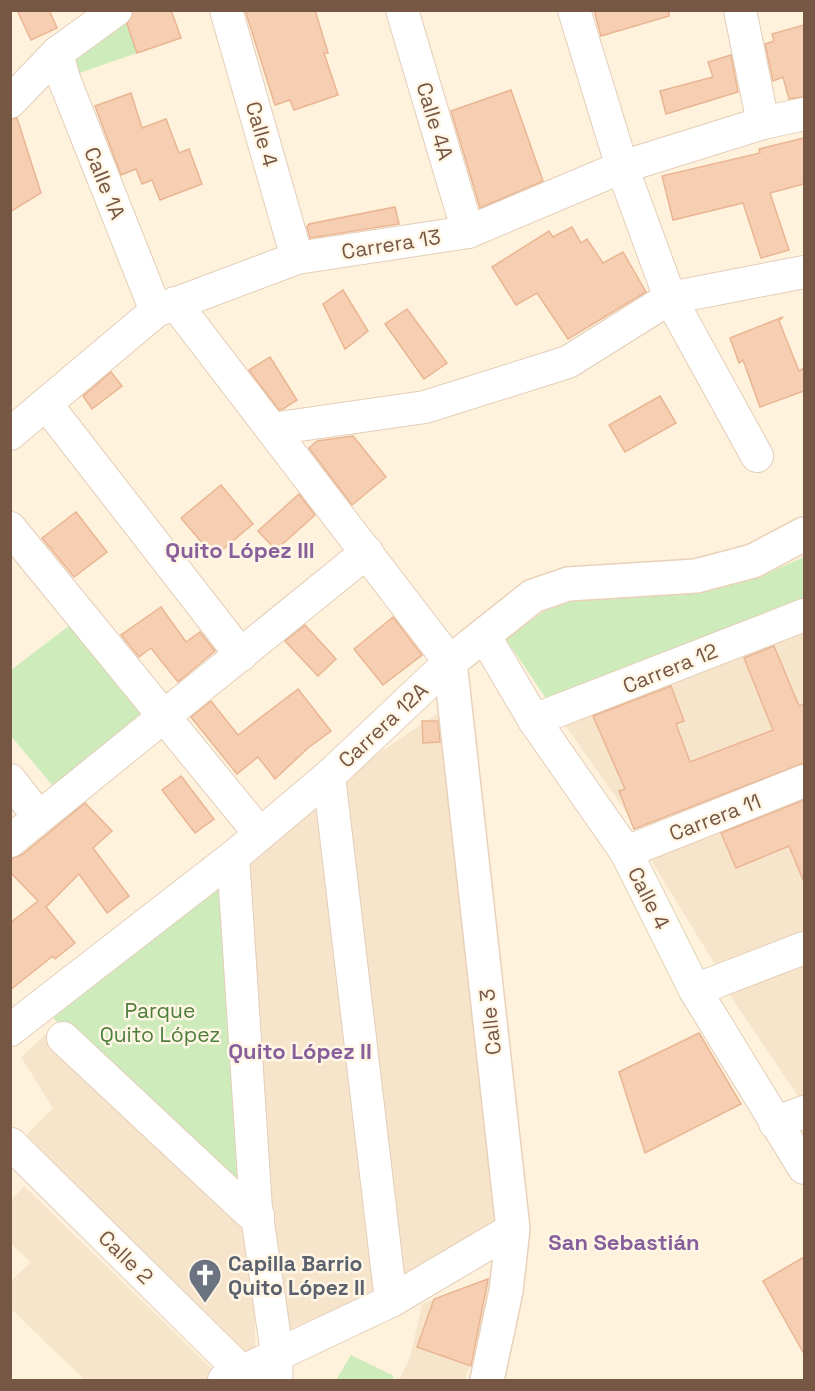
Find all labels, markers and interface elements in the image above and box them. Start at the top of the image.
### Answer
street label: Calle 4A [410,79,460,163]
street label: Calle 4 [240,98,284,170]
street label: Calle 1A [78,143,132,223]
street label: Carrera 13 [340,223,442,265]
district label: Quito López III [165,536,315,564]
street label: Carrera 12 [619,637,721,699]
street label: Carrera 12A [332,677,434,773]
street label: Carrera 11 [665,787,765,847]
street label: Calle 4 [622,862,676,934]
street label: Calle 3 [473,988,507,1056]
park label: Parque Quito López [100,997,220,1048]
district label: Quito López II [228,1037,372,1065]
street label: Calle 2 [93,1224,159,1290]
district label: San Sebastián [548,1228,700,1256]
place label: Capilla Barrio Quito López II [228,1250,365,1301]
church icon: Capilla Barrio Quito López II [187,1257,223,1304]

